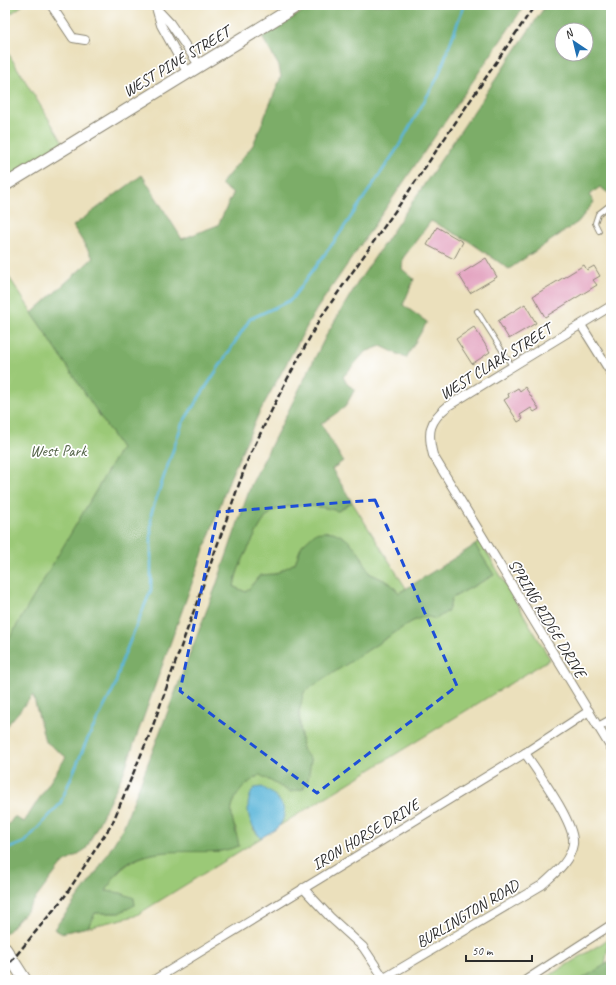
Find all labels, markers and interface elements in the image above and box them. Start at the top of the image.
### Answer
street label: WEST PINE STREET [119,20,238,102]
north arrow [554,22,594,62]
text: N [561,25,577,41]
street label: WEST CLARK STREET [436,318,558,404]
park label: West Park [30,441,87,461]
street label: SPRING RIDGE DRIVE [504,556,592,683]
street label: IRON HORSE DRIVE [308,794,425,875]
street label: BURLINGTON ROAD [412,874,524,952]
scale bar [466,937,532,963]
text: 50 m [472,943,494,959]

